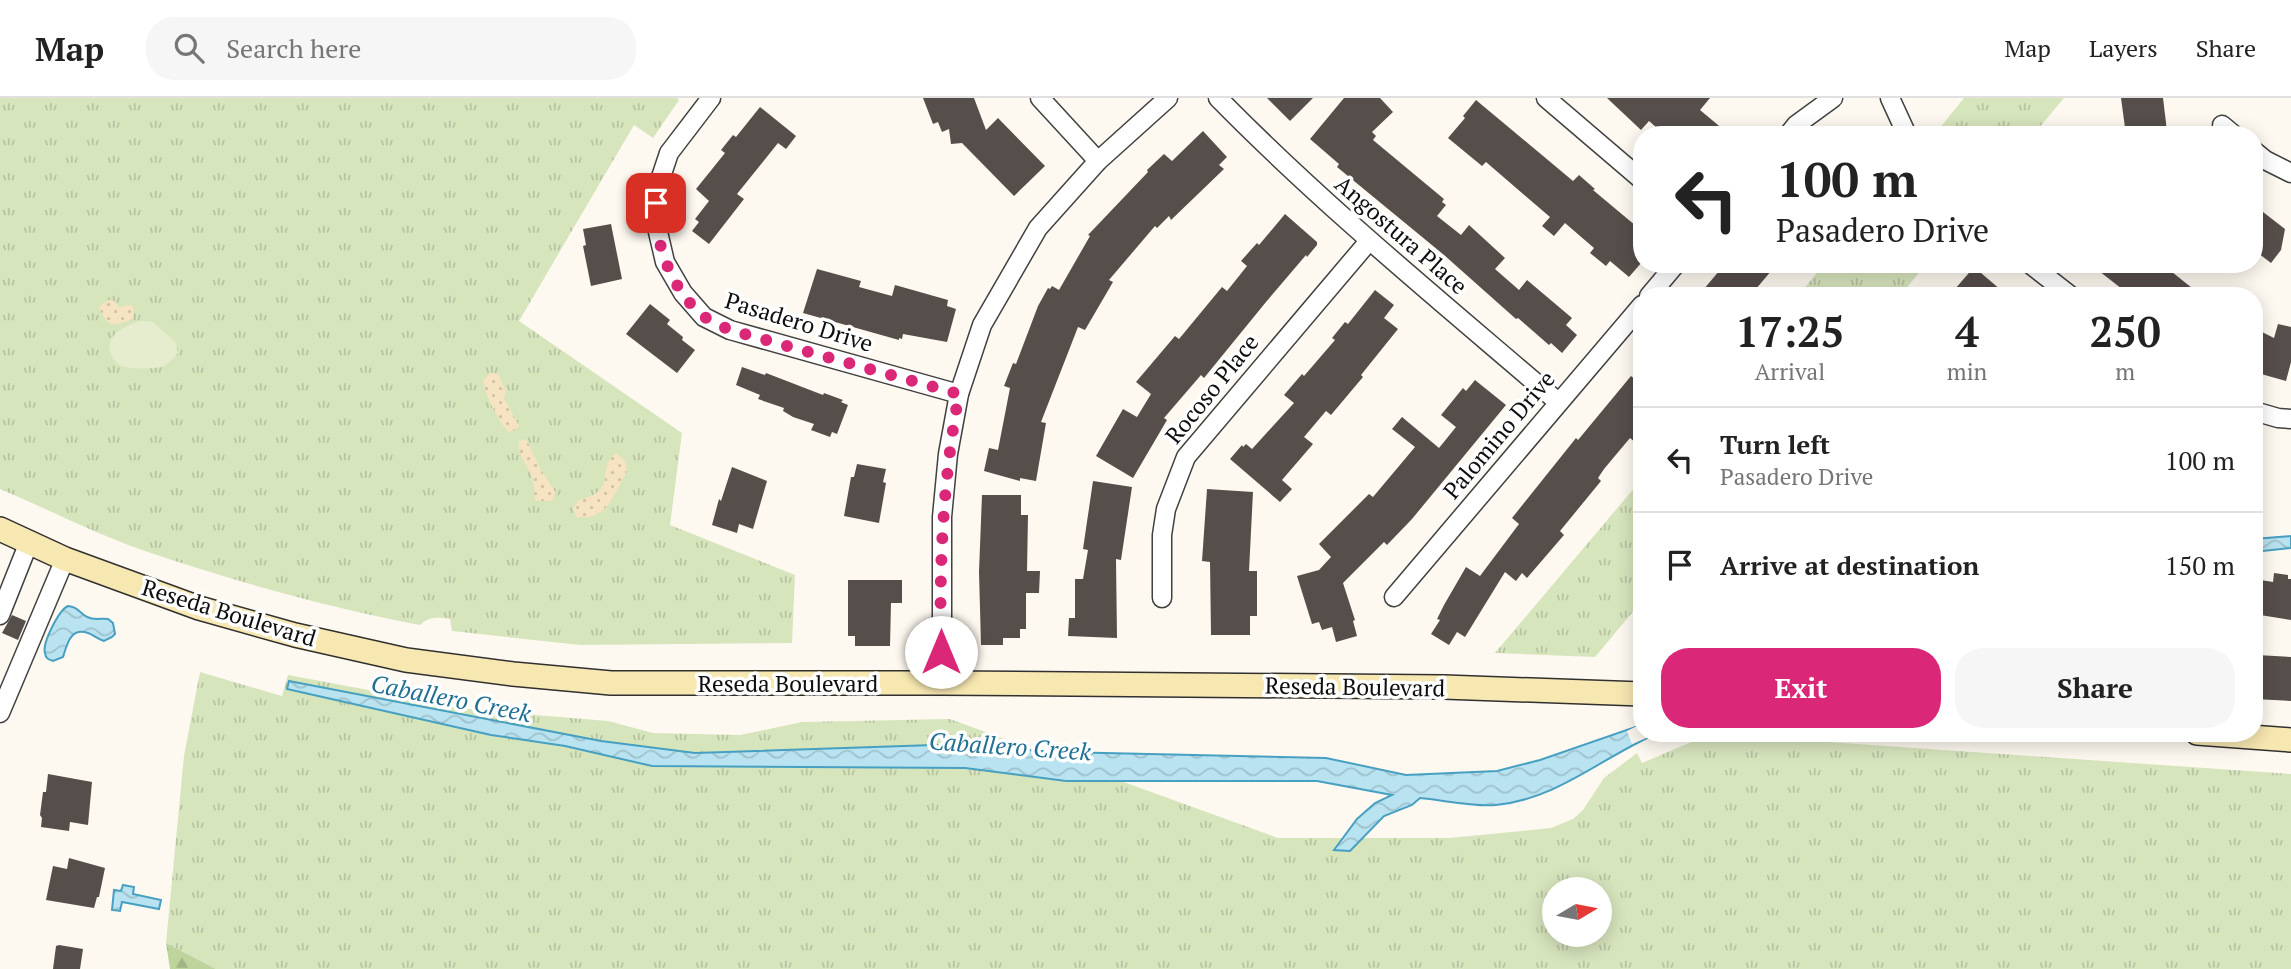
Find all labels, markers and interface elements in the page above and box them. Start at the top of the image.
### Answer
search box [146,17,636,80]
text: Map [35,27,104,70]
icon: search [170,29,208,67]
text: Search here [226,31,361,65]
text: Map [2004,32,2051,64]
text: Layers [2089,32,2158,64]
text: Share [2196,32,2256,64]
text: 100 m [1776,146,1918,211]
icon: left [1661,154,1752,245]
street label: Angostura Place [1329,168,1474,301]
pin [626,173,686,233]
icon: arrive [637,184,675,222]
text: Pasadero Drive [1776,209,1989,251]
street label: Pasadero Drive [721,284,877,359]
text: 17:25 [1735,303,1845,359]
text: 4 [1955,303,1979,359]
text: 250 [2090,303,2161,359]
street label: Rocoso Place [1158,328,1265,450]
text: Arrival [1755,356,1825,387]
text: min [1947,356,1987,387]
text: m [2115,356,2135,387]
street label: Palomino Drive [1436,364,1561,505]
text: Turn left [1720,427,1830,461]
icon: left [1661,441,1699,479]
text: 100 m [2165,443,2235,477]
text: Pasadero Drive [1720,461,1873,492]
icon: arrive [1661,546,1699,584]
text: Arrive at destination [1720,548,1979,582]
text: 150 m [2165,548,2235,582]
street label: Reseda Boulevard [138,571,320,654]
position arrow [904,615,978,689]
button: Exit [1661,648,1941,728]
button: Share [1955,648,2235,728]
water label: Caballero Creek [368,667,534,729]
street label: Reseda Boulevard [698,668,878,699]
street label: Reseda Boulevard [1265,669,1446,704]
water label: Caballero Creek [928,724,1093,768]
north arrow [1542,877,1612,947]
map controls [1542,877,1612,947]

